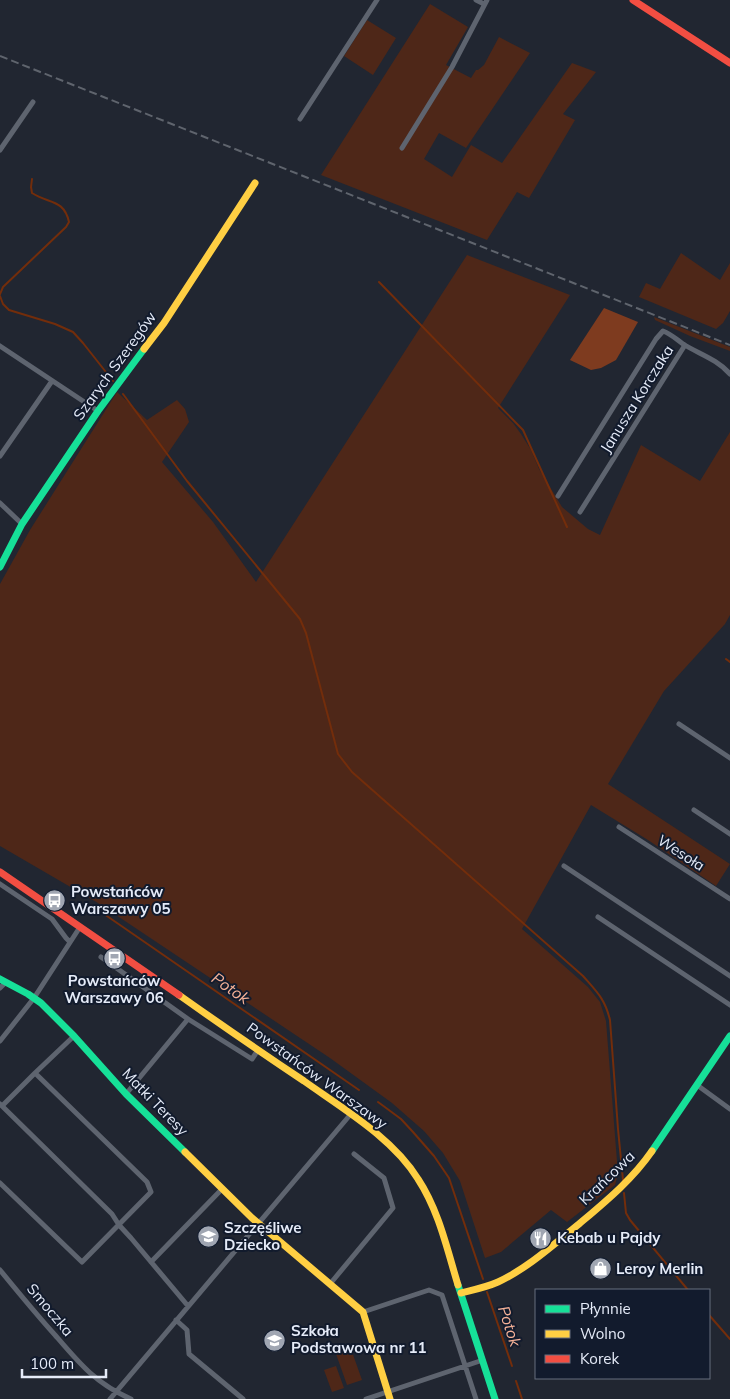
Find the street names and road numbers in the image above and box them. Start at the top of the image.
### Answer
street label: Szarych Szeregów [69,308,160,424]
street label: Janusza Korczaka [596,341,677,456]
street label: Wesoła [654,830,708,875]
street label: Powstańców Warszawy [243,1018,391,1133]
street label: Matki Teresy [118,1064,192,1140]
street label: Krańcowa [575,1146,639,1209]
street label: Smoczka [23,1279,78,1340]

